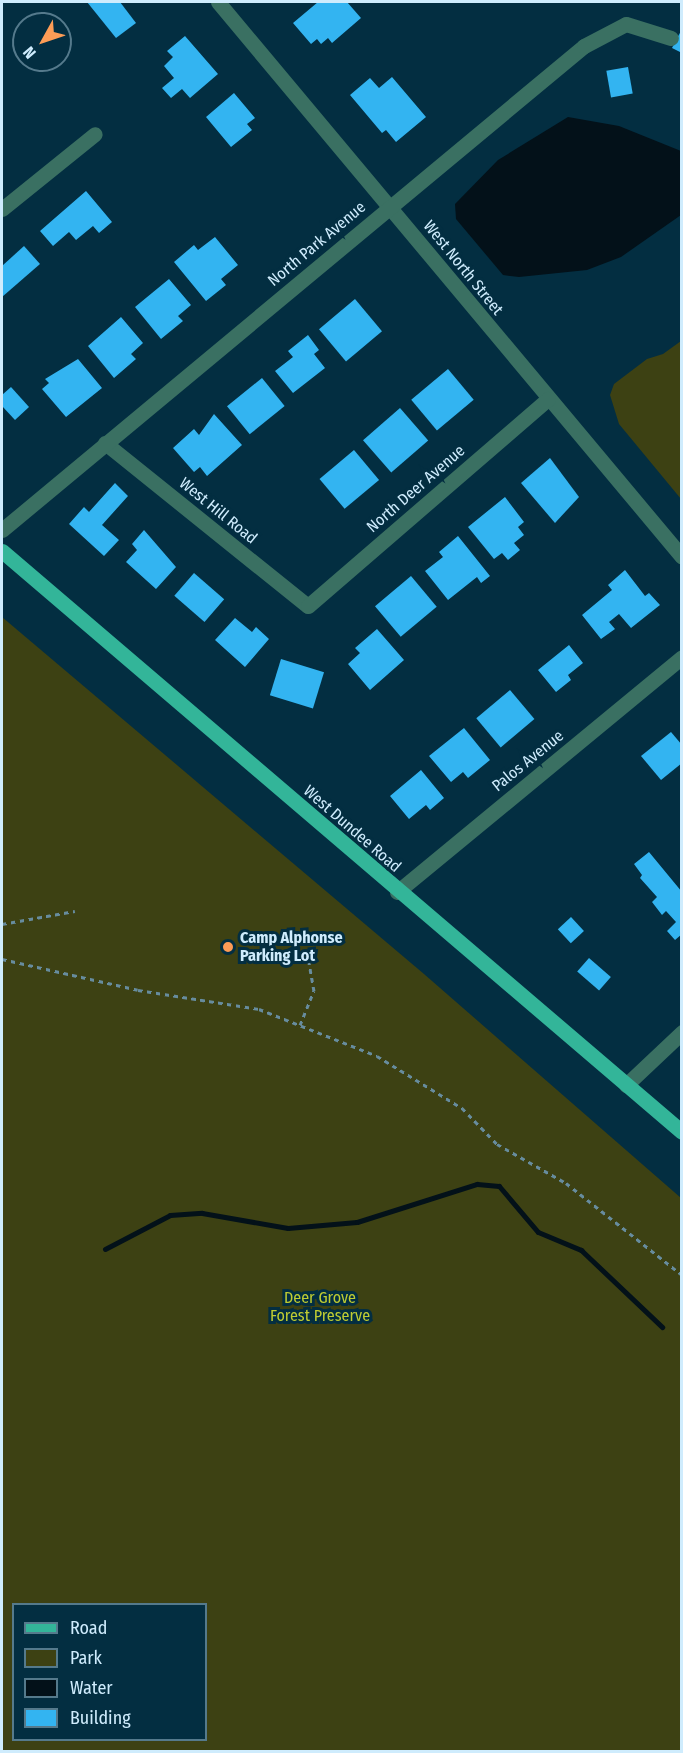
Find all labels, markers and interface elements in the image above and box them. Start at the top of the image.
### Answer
north arrow [12,12,72,72]
text: N [19,43,40,62]
street label: North Park Avenue [264,198,370,290]
street label: West North Street [419,217,507,319]
street label: North Deer Avenue [363,441,469,537]
street label: West Hill Road [175,474,261,548]
street label: Palos Avenue [488,726,568,796]
street label: West Dundee Road [299,781,405,877]
place label: Camp Alphonse Parking Lot [240,928,343,966]
marker: Camp Alphonse Parking Lot [221,940,235,954]
park label: Deer Grove Forest Preserve [270,1288,370,1326]
legend [12,1603,207,1741]
text: Road [70,1617,107,1639]
text: Park [70,1647,102,1669]
text: Water [70,1677,113,1699]
text: Building [70,1707,131,1729]

